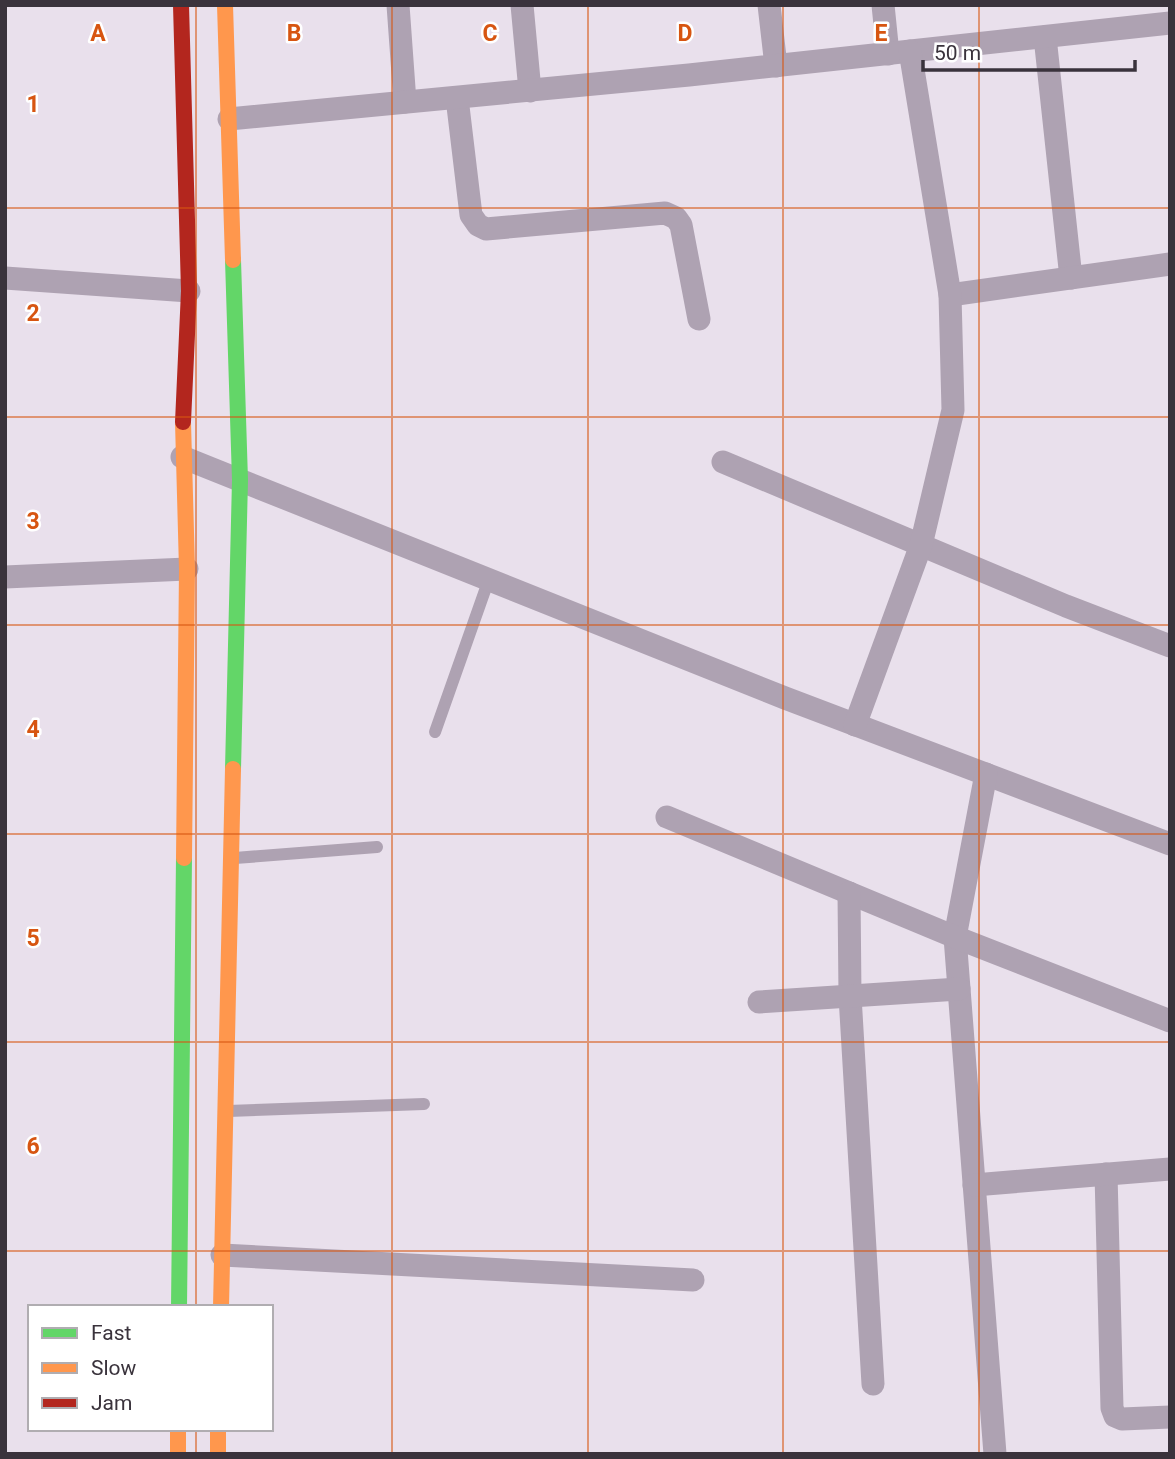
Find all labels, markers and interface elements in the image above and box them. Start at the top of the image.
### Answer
text: A [90,20,106,47]
text: B [287,20,301,47]
text: C [482,20,498,47]
text: D [678,20,692,47]
text: E [875,20,888,47]
scale bar [923,28,1135,72]
text: 50 m [934,41,981,65]
text: 1 [26,91,40,118]
text: 2 [26,300,40,327]
text: 3 [26,508,40,535]
text: 4 [26,716,40,743]
text: 5 [26,925,40,952]
text: 6 [26,1133,40,1160]
legend [28,1305,273,1431]
text: Fast [91,1321,132,1345]
text: Slow [91,1356,137,1380]
text: Jam [91,1391,132,1415]

